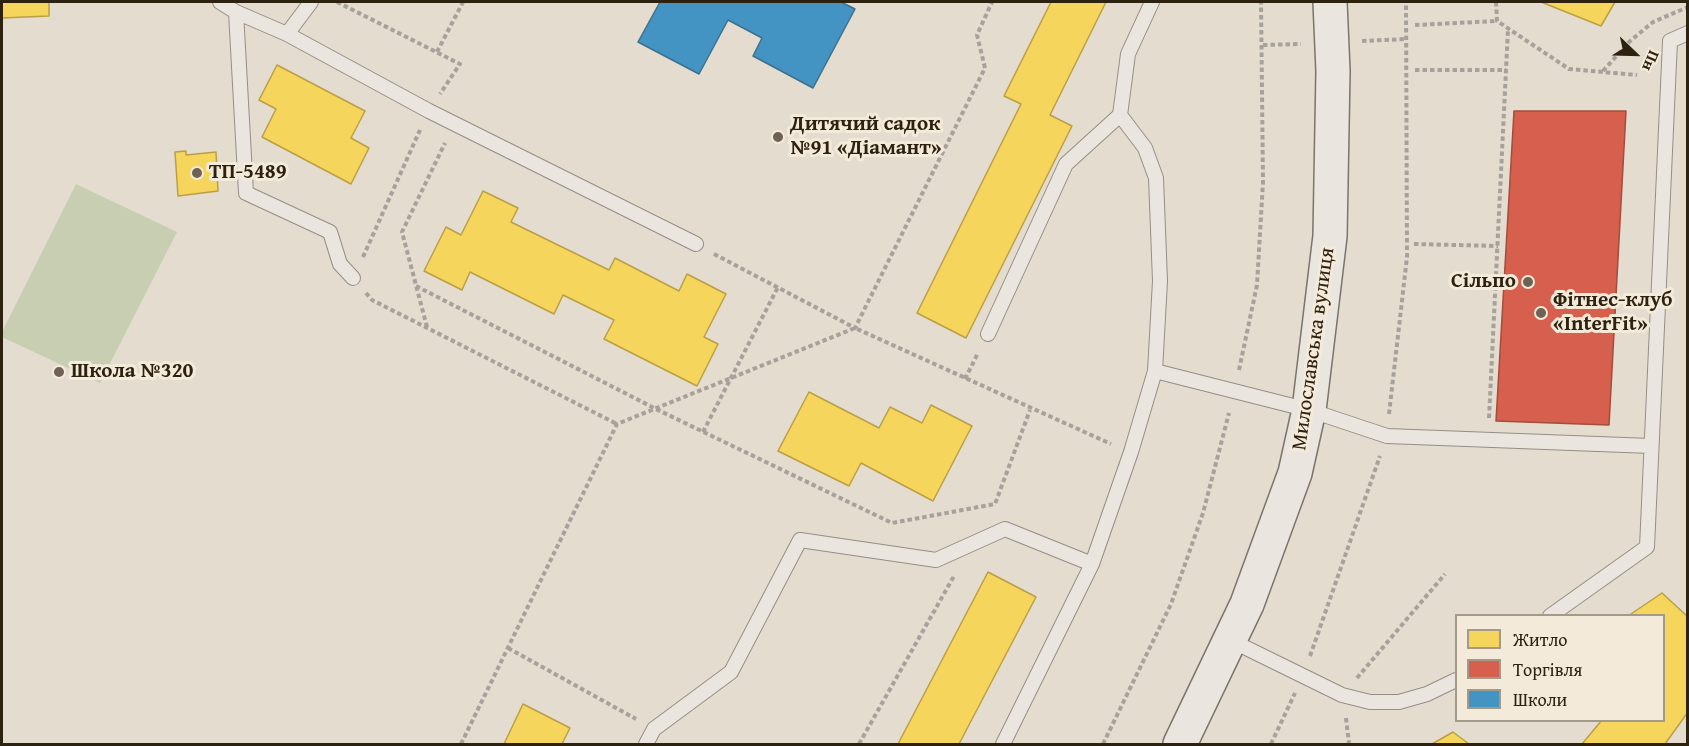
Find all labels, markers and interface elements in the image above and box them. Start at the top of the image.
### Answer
north arrow [1605,24,1665,84]
text: Пн [1637,47,1667,75]
place label: Дитячий садок №91 «Діамант» [790,112,942,162]
marker: Дитячий садок №91 «Діамант» [771,130,785,144]
place label: ТП-5489 [209,160,287,186]
marker: ТП-5489 [190,166,204,180]
street label: Милославська вулиця [1287,246,1341,452]
place label: Сільпо [1451,269,1516,295]
marker: Сільпо [1521,275,1535,289]
place label: Фітнес-клуб «InterFit» [1553,288,1672,338]
marker: Фітнес-клуб «InterFit» [1534,306,1548,320]
place label: Школа №320 [71,359,193,385]
marker: Школа №320 [52,365,66,379]
legend [1455,614,1665,722]
text: Житло [1513,626,1567,653]
text: Торгівля [1513,656,1582,683]
text: Школи [1513,686,1567,713]

